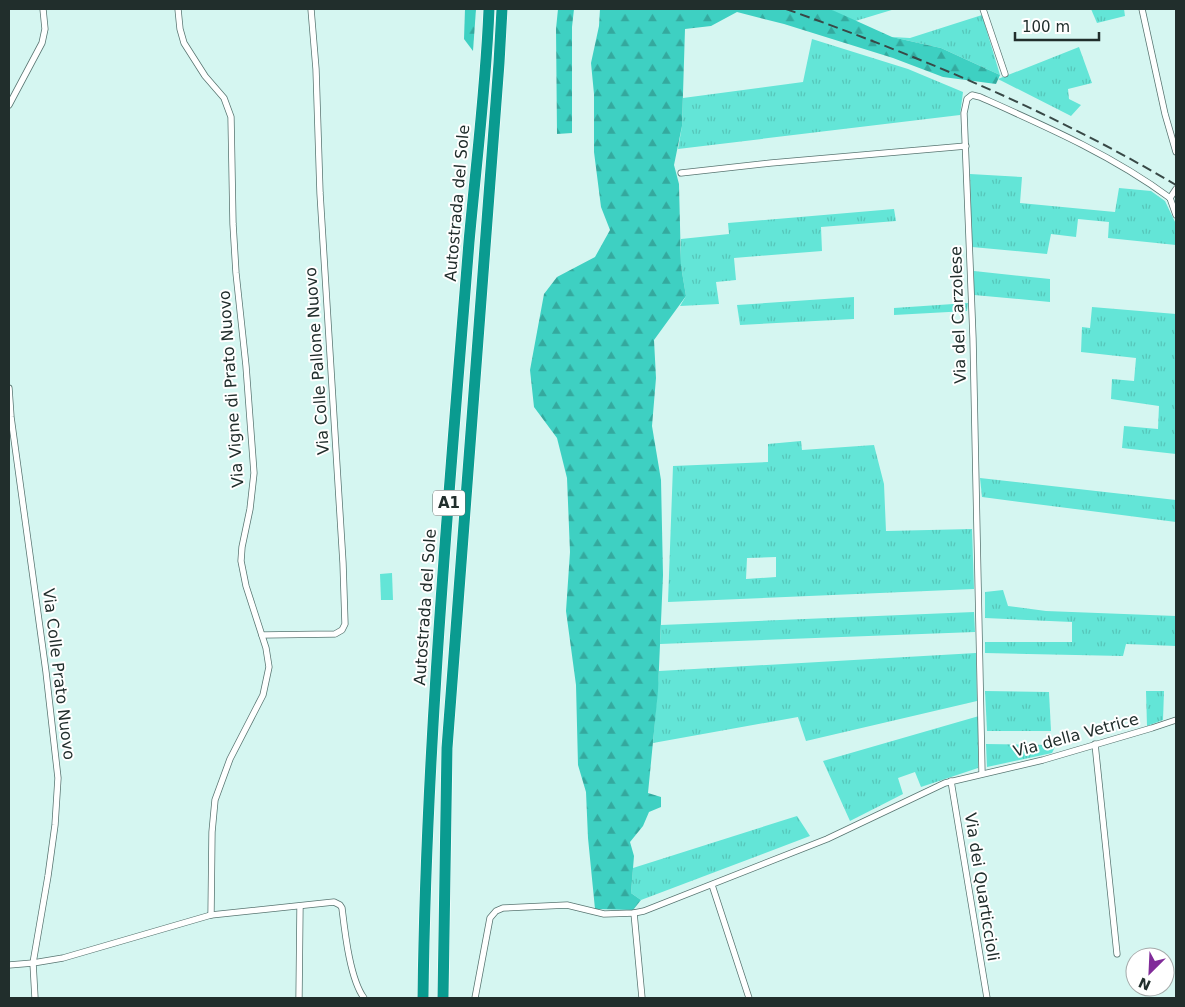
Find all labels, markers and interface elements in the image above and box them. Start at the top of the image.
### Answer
scale bar [1015,10,1099,42]
text: 100 m [1022,18,1070,36]
street label: Autostrada del Sole [441,124,473,282]
street label: Via del Carzolese [946,246,970,384]
street label: Via Colle Pallone Nuovo [301,266,333,456]
street label: Via Vigne di Prato Nuovo [215,290,247,488]
road number: A1 [433,490,465,516]
street label: Autostrada del Sole [410,528,440,686]
street label: Via Colle Prato Nuovo [39,587,79,761]
street label: Via della Vetrice [1011,709,1141,761]
street label: Via dei Quarticcioli [961,811,1003,963]
north arrow [1125,947,1175,997]
text: N [1136,974,1153,994]

